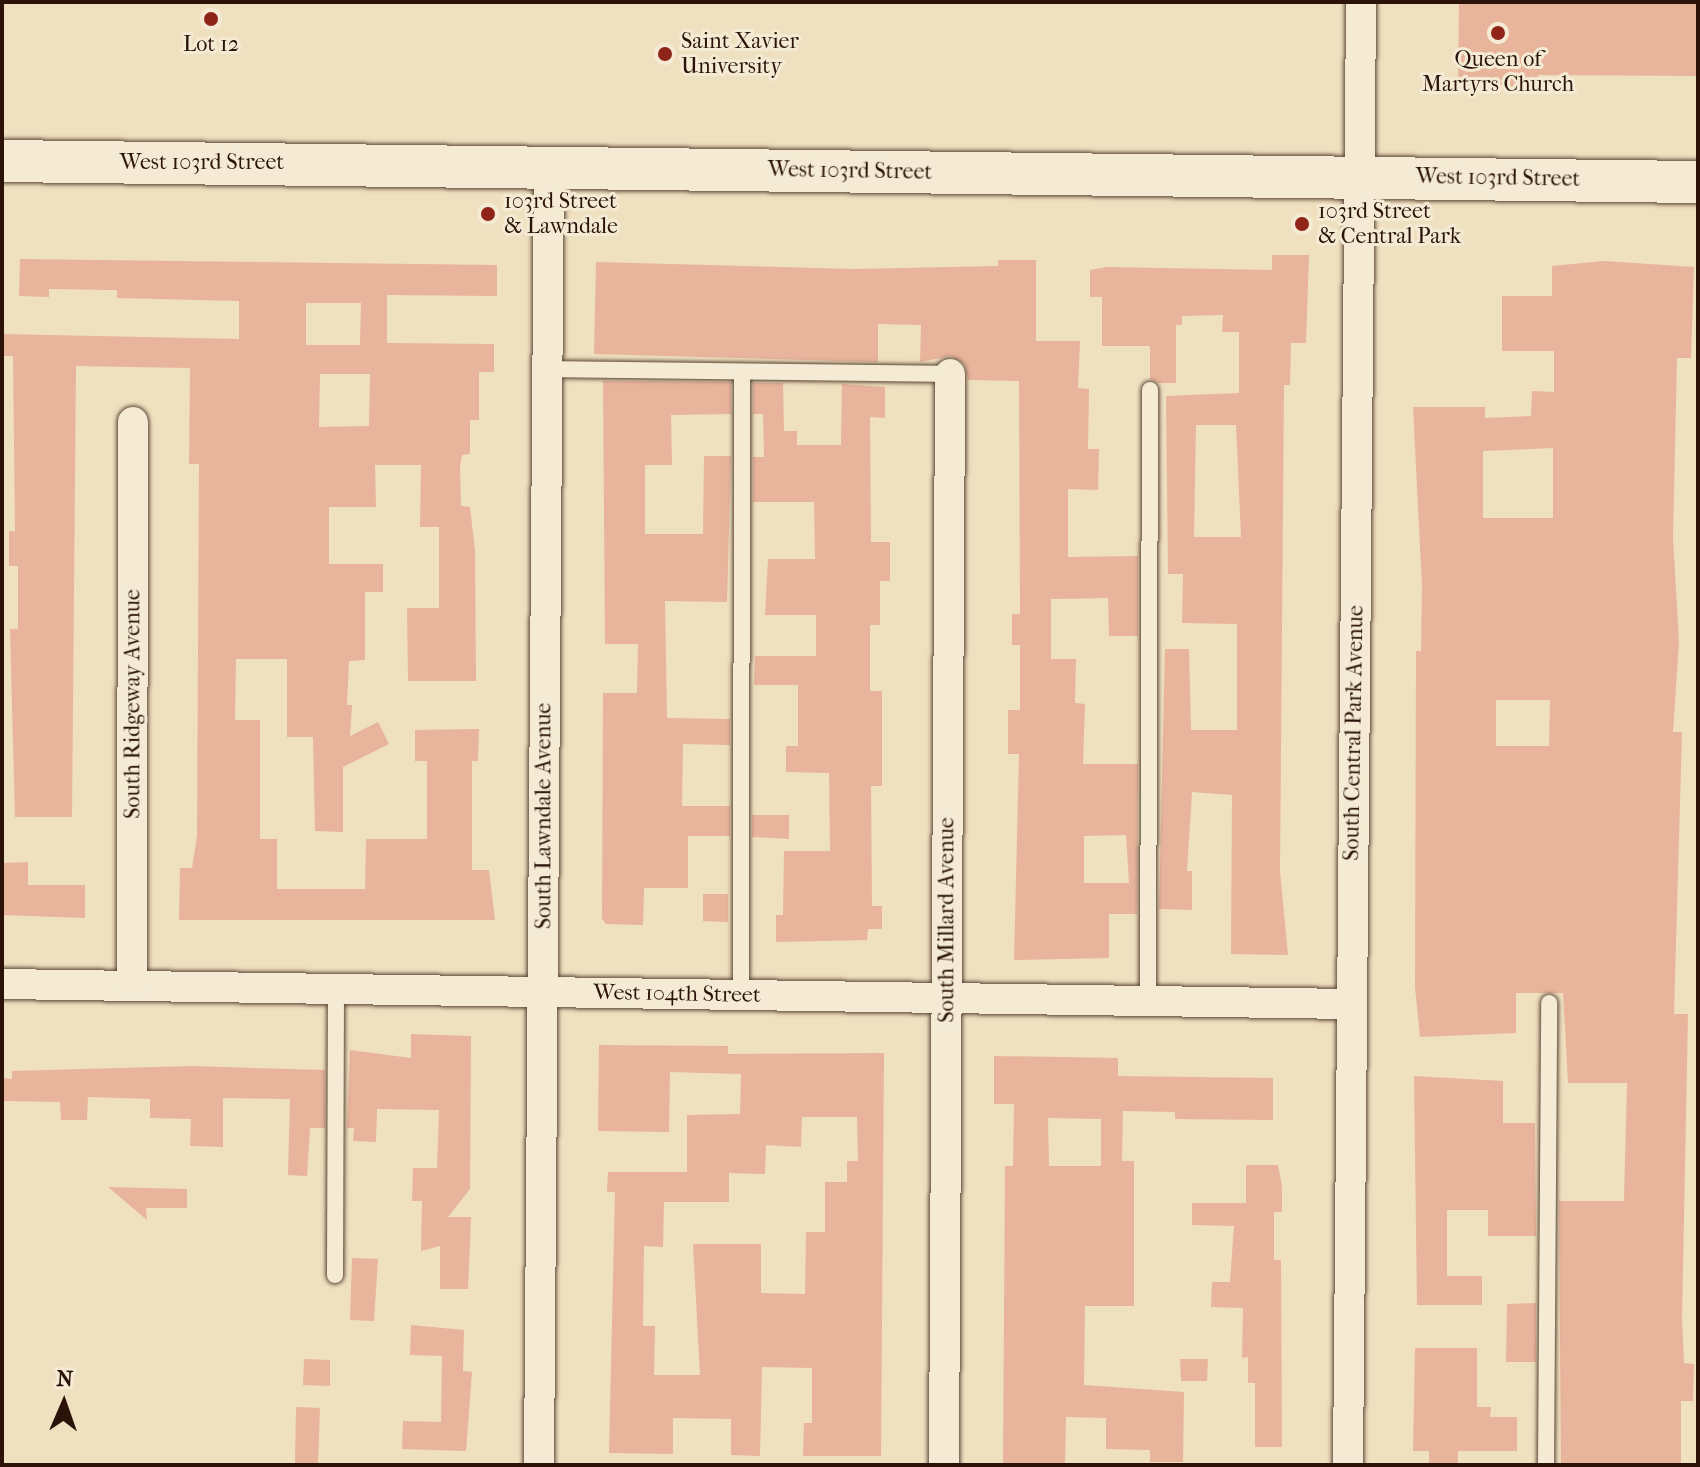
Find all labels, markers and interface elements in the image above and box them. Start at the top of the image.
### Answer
marker: Lot 12 [202,10,220,28]
marker: Queen of Martyrs Church [1489,24,1507,42]
place label: Saint Xavier University [681,28,799,80]
place label: Lot 12 [183,32,239,58]
marker: Saint Xavier University [656,45,674,63]
place label: Queen of Martyrs Church [1422,46,1574,98]
street label: West 103rd Street [120,150,284,176]
street label: West 103rd Street [768,156,932,186]
street label: West 103rd Street [1416,163,1580,193]
place label: 103rd Street & Lawndale [504,188,618,240]
place label: 103rd Street & Central Park [1318,198,1461,250]
marker: 103rd Street & Lawndale [479,205,497,223]
marker: 103rd Street & Central Park [1293,215,1311,233]
street label: South Ridgeway Avenue [120,589,146,819]
street label: South Central Park Avenue [1339,605,1369,861]
street label: South Lawndale Avenue [531,703,557,929]
street label: South Millard Avenue [934,817,960,1023]
street label: West 104th Street [593,979,761,1009]
north arrow [24,1363,104,1443]
text: N [56,1366,74,1392]

